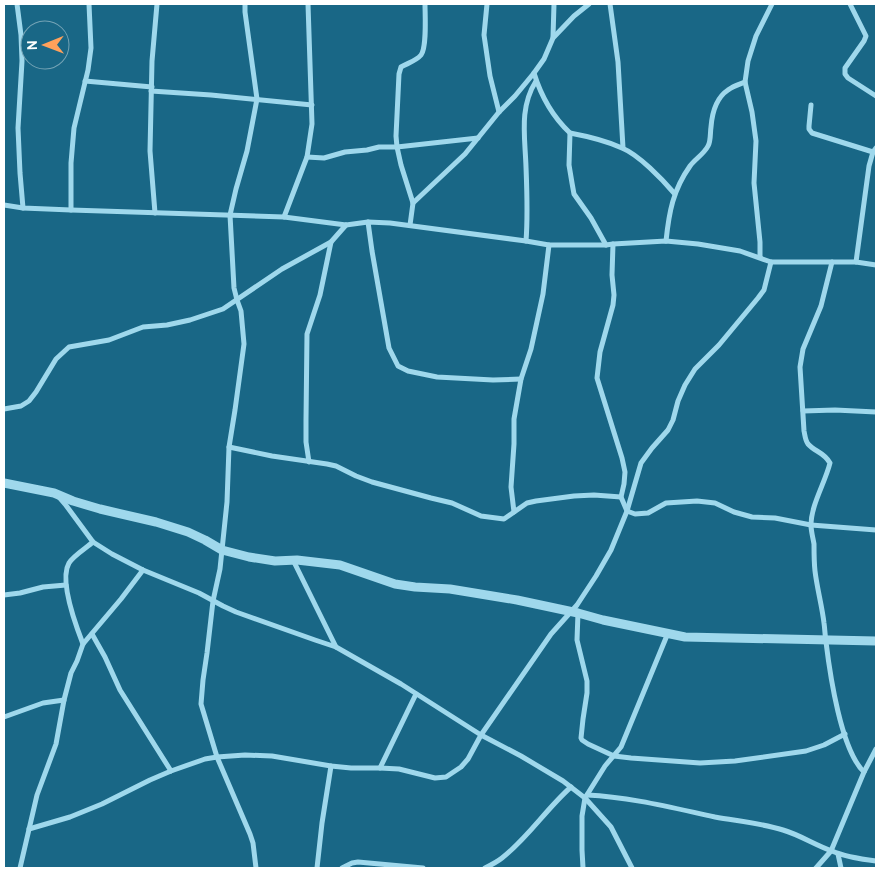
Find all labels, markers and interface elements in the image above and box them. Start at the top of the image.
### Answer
north arrow [20,20,70,70]
text: N [25,40,42,50]

